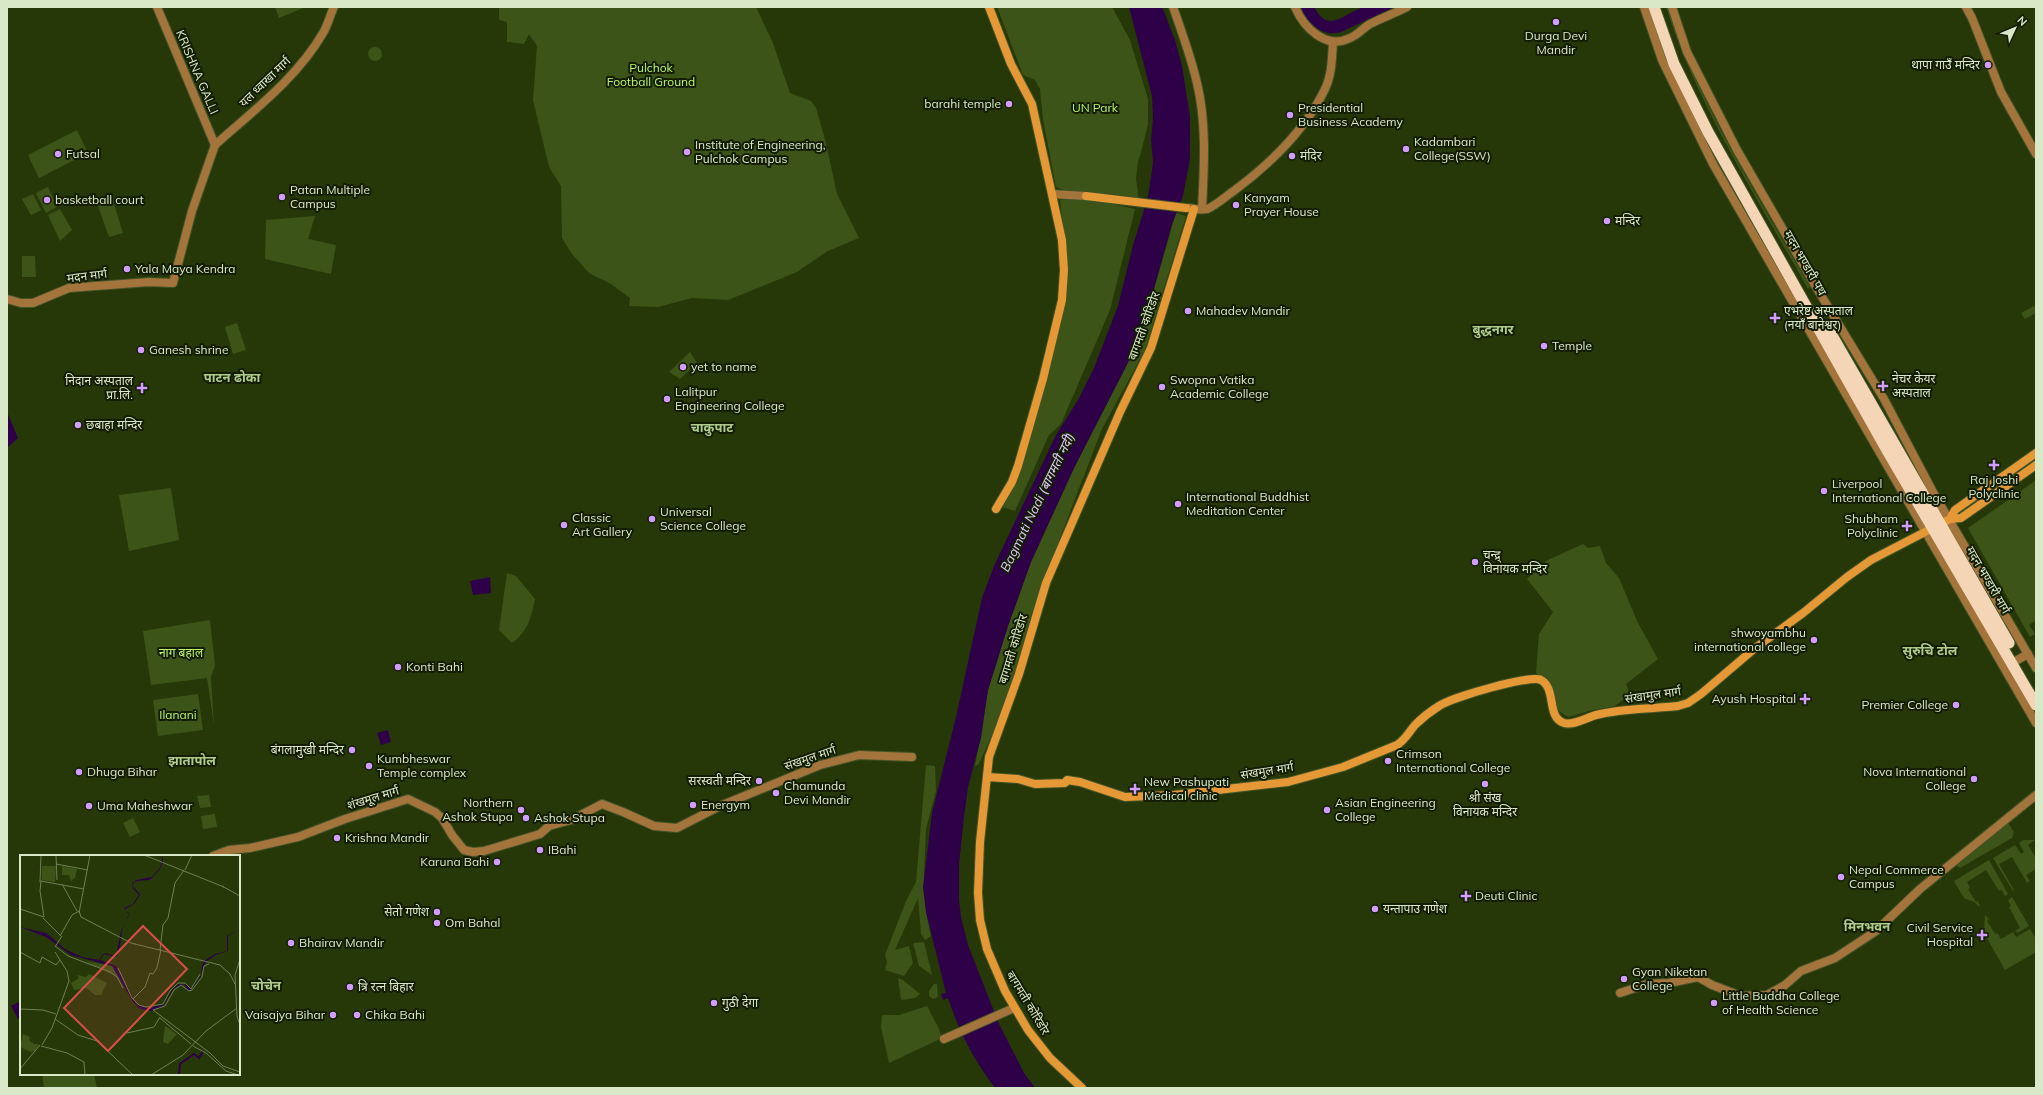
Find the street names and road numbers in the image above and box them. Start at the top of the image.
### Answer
street label: KRISHNA GALLI [173,27,222,116]
street label: यल ध्वाखा मार्ग [236,53,294,110]
street label: मदन भण्डारी पथ [1781,228,1830,298]
street label: मदन मार्ग [66,265,109,285]
street label: बागमती कोरिडोर [1124,289,1163,362]
street label: मदन भण्डारी मार्ग [1963,543,2014,617]
street label: बागमती कोरिडोर [995,611,1031,685]
street label: संखामुल मार्ग [1624,683,1683,707]
street label: संखमुल मार्ग [782,741,839,774]
street label: संखमुल मार्ग [1239,759,1296,783]
street label: शंखमूल मार्ग [345,782,402,813]
street label: बागमती कोरिडोर [1004,968,1054,1038]

